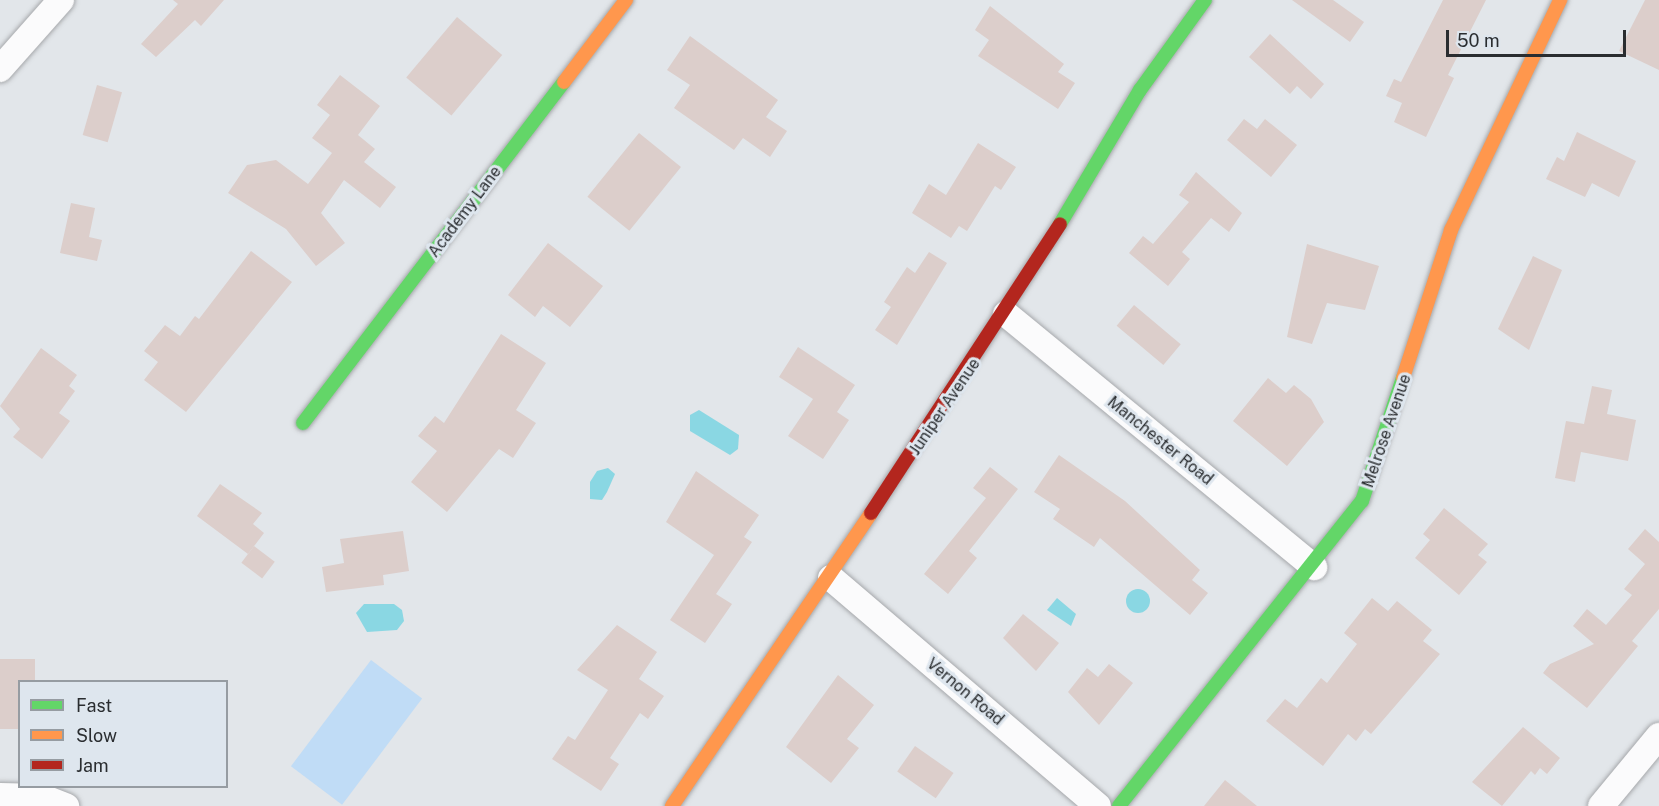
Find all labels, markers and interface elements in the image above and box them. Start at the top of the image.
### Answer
scale bar [1449,18,1629,56]
text: 50 m [1457,30,1500,51]
street label: Academy Lane [424,163,506,261]
street label: Juniper Avenue [906,355,984,459]
street label: Melrose Avenue [1359,372,1415,490]
street label: Manchester Road [1103,393,1217,489]
street label: Vernon Road [923,654,1007,730]
legend [18,680,228,788]
text: Fast [76,695,112,716]
text: Slow [76,725,117,746]
text: Jam [76,755,109,776]

